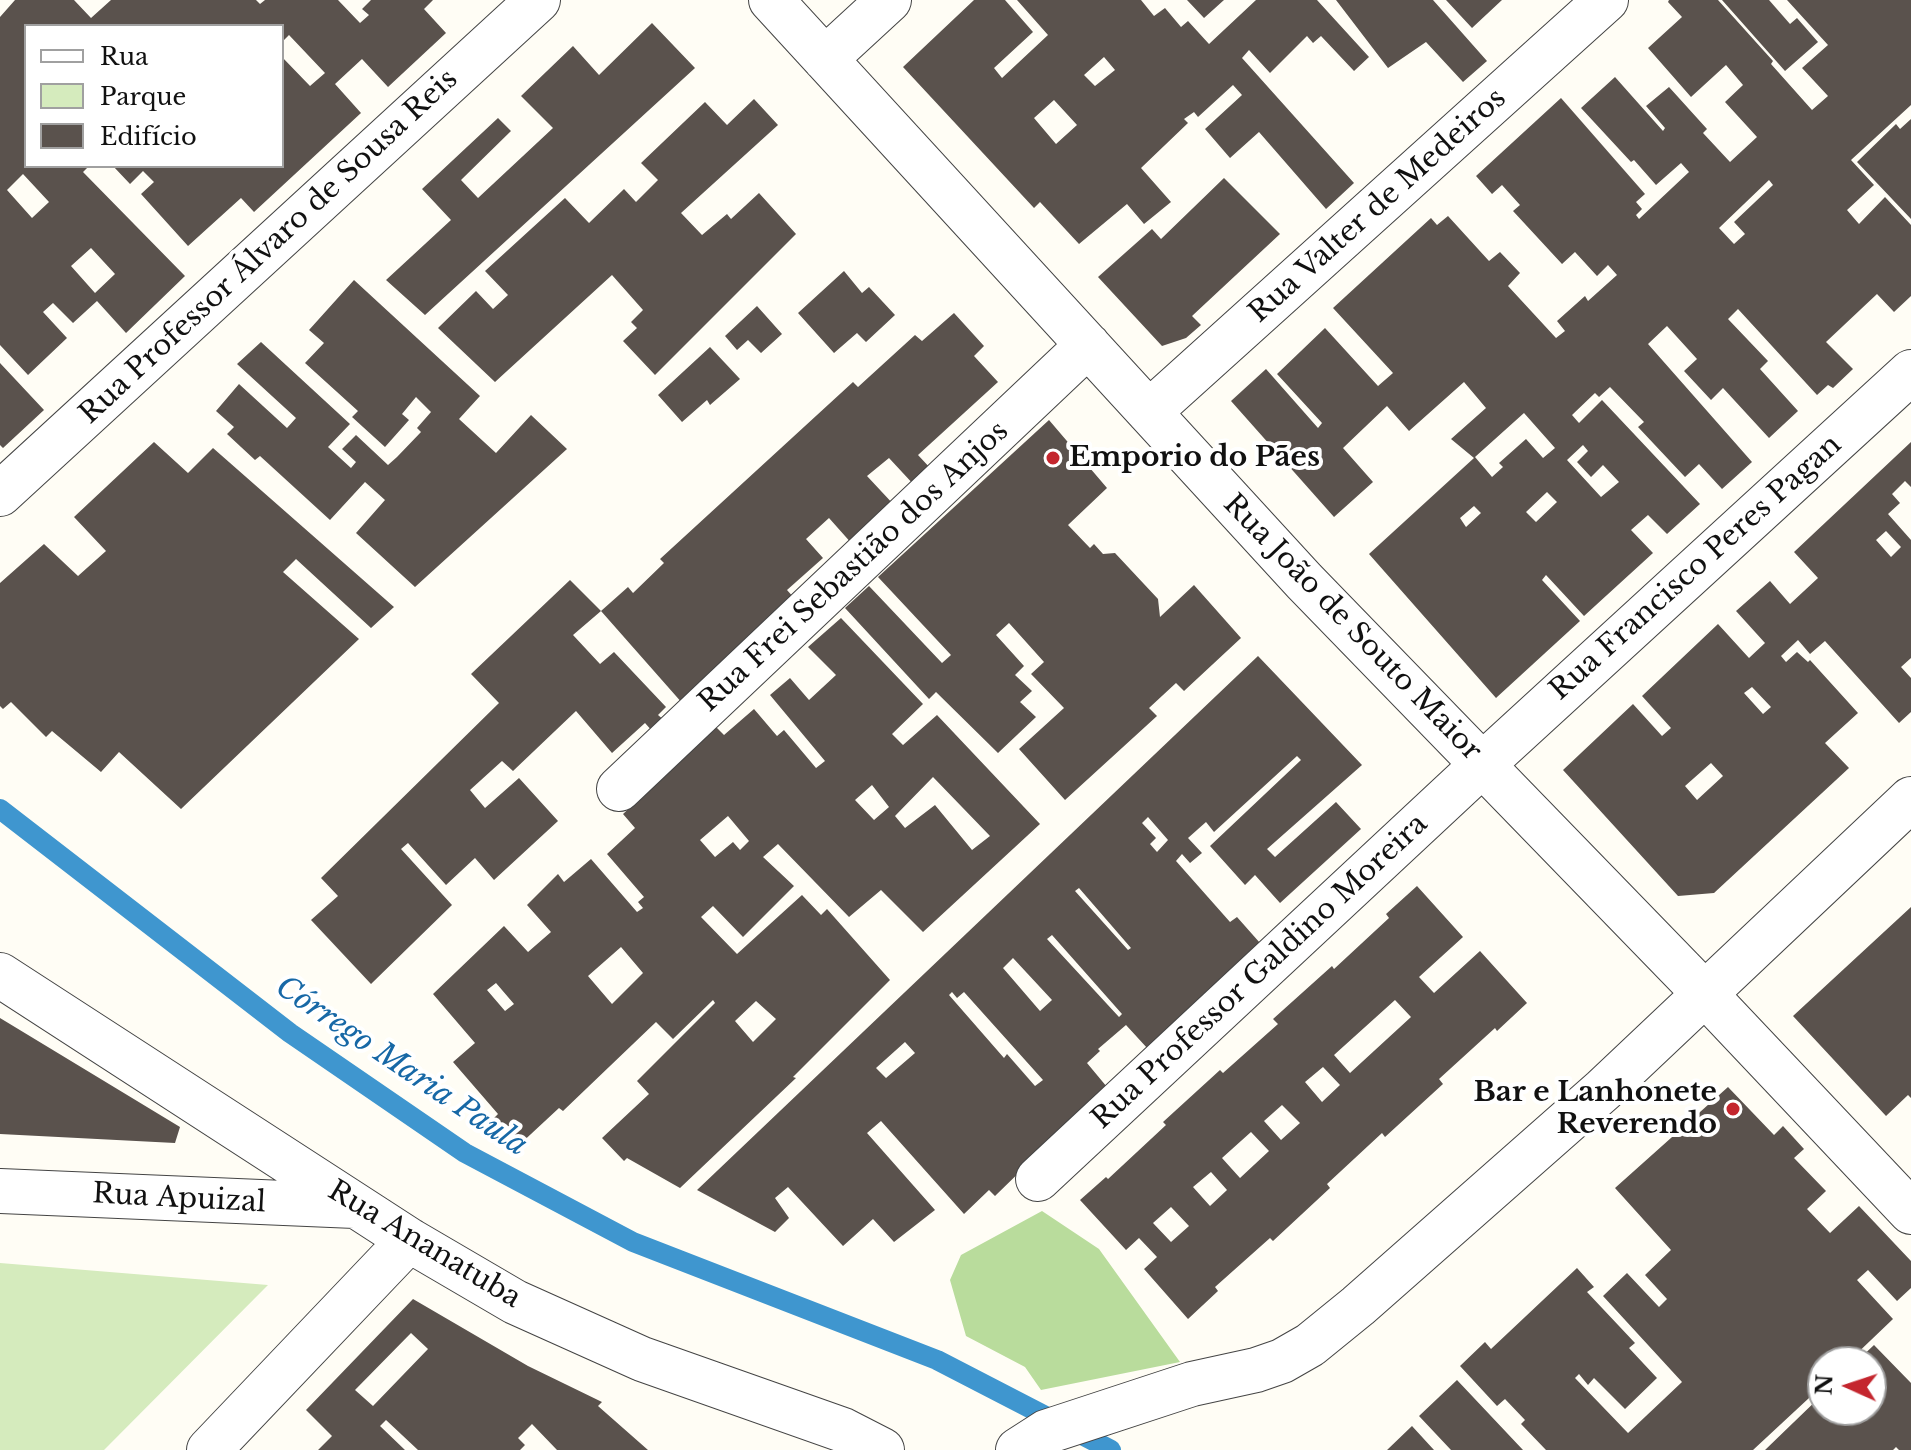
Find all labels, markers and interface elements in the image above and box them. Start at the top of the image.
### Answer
legend [24,24,284,168]
text: Rua [100,42,148,71]
street label: Rua Professor Álvaro de Sousa Reis [73,63,465,431]
text: Parque [100,82,186,111]
street label: Rua Valter de Medeiros [1243,82,1513,330]
text: Edifício [100,122,197,151]
street label: Rua Frei Sebastião dos Anjos [692,415,1016,719]
street label: Rua Francisco Peres Pagan [1544,428,1848,708]
place label: Emporio do Pães [1069,441,1320,475]
marker: Emporio do Pães [1044,449,1062,467]
street label: Rua João de Souto Maior [1216,488,1488,768]
street label: Rua Professor Galdino Moreira [1085,808,1435,1136]
water label: Córrego Maria Paula [268,969,534,1165]
place label: Bar e Lanhonete Reverendo [1474,1076,1717,1142]
marker: Bar e Lanhonete Reverendo [1724,1100,1742,1118]
street label: Rua Ananatuba [322,1174,526,1316]
street label: Rua Apuizal [91,1178,267,1220]
north arrow [1807,1346,1887,1426]
text: N [1811,1374,1839,1396]

